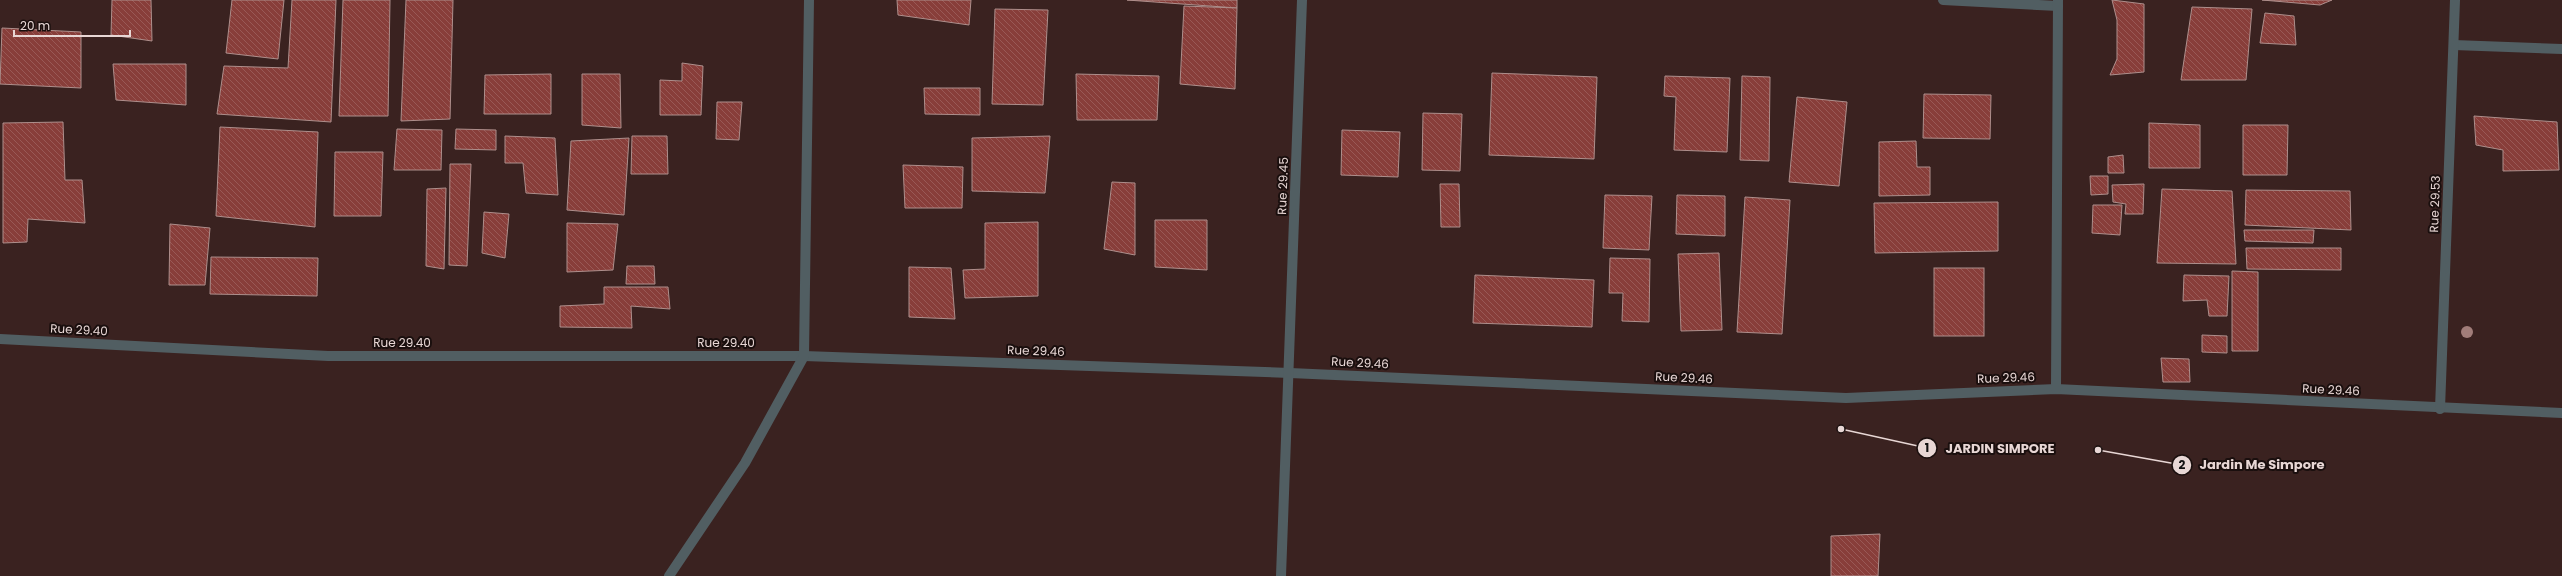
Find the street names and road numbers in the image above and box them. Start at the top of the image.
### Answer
street label: Rue 29.45 [1273,157,1292,215]
street label: Rue 29.53 [2425,175,2444,233]
street label: Rue 29.40 [50,320,108,339]
street label: Rue 29.40 [373,334,431,351]
street label: Rue 29.40 [697,334,755,351]
street label: Rue 29.46 [1007,341,1065,360]
street label: Rue 29.46 [1331,353,1389,373]
street label: Rue 29.46 [1655,368,1713,388]
street label: Rue 29.46 [1977,368,2035,387]
street label: Rue 29.46 [2302,380,2360,400]

